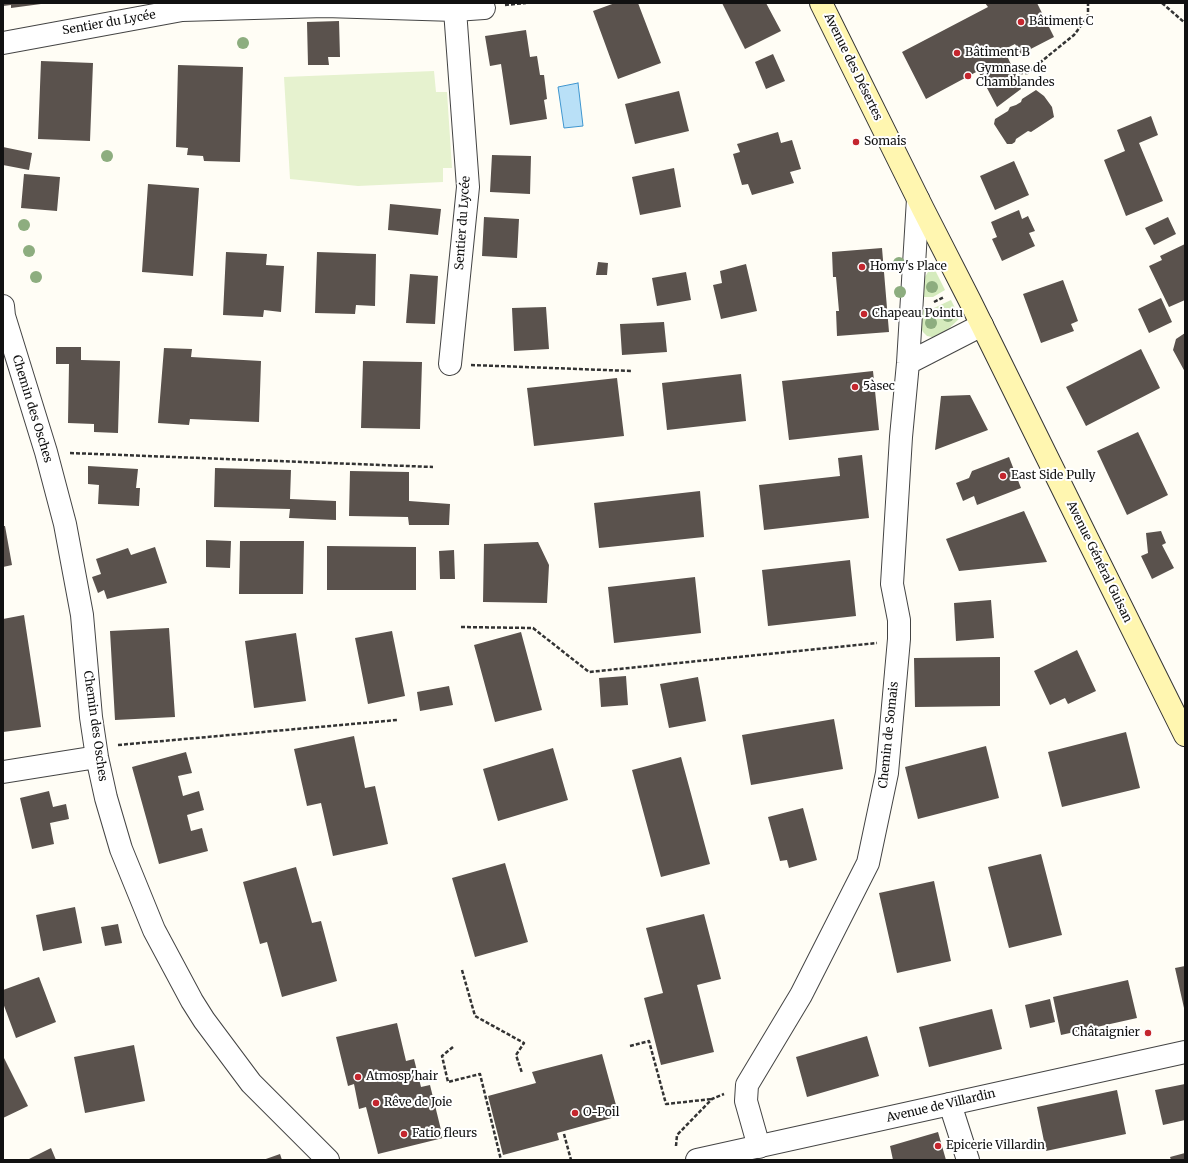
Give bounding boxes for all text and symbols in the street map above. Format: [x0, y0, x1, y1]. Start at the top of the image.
street label: Sentier du Lycée [61, 8, 157, 38]
street label: Avenue des Désertes [821, 11, 885, 123]
place label: Bâtiment C [1029, 15, 1094, 29]
marker: Bâtiment C [1016, 17, 1026, 27]
place label: Bâtiment B [965, 46, 1030, 60]
marker: Bâtiment B [952, 48, 962, 58]
place label: Gymnase de Chamblandes [976, 62, 1055, 90]
marker: Gymnase de Chamblandes [963, 71, 973, 81]
place label: Somais [864, 135, 906, 149]
marker: Somais [851, 137, 861, 147]
street label: Sentier du Lycée [453, 175, 473, 271]
place label: Homy's Place [870, 260, 947, 274]
marker: Homy's Place [857, 262, 867, 272]
place label: Chapeau Pointu [872, 307, 963, 321]
marker: Chapeau Pointu [859, 309, 869, 319]
street label: Chemin des Osches [9, 353, 55, 465]
place label: 5àsec [863, 380, 895, 394]
marker: 5àsec [850, 382, 860, 392]
place label: East Side Pully [1011, 469, 1096, 483]
marker: East Side Pully [998, 471, 1008, 481]
street label: Avenue Général Guisan [1063, 499, 1135, 625]
street label: Chemin des Osches [80, 670, 110, 782]
street label: Chemin de Somais [876, 681, 902, 789]
place label: Châtaignier [1072, 1026, 1140, 1040]
marker: Châtaignier [1143, 1028, 1153, 1038]
place label: Atmosp'hair [366, 1070, 438, 1084]
marker: Atmosp'hair [353, 1072, 363, 1082]
street label: Avenue de Villardin [885, 1086, 997, 1126]
place label: Rêve de Joie [384, 1096, 452, 1110]
marker: Rêve de Joie [371, 1098, 381, 1108]
place label: O-Poil [583, 1106, 619, 1120]
marker: O-Poil [570, 1108, 580, 1118]
place label: Fatio fleurs [412, 1127, 477, 1141]
marker: Fatio fleurs [399, 1129, 409, 1139]
place label: Epicerie Villardin [946, 1139, 1045, 1153]
marker: Epicerie Villardin [933, 1141, 943, 1151]

